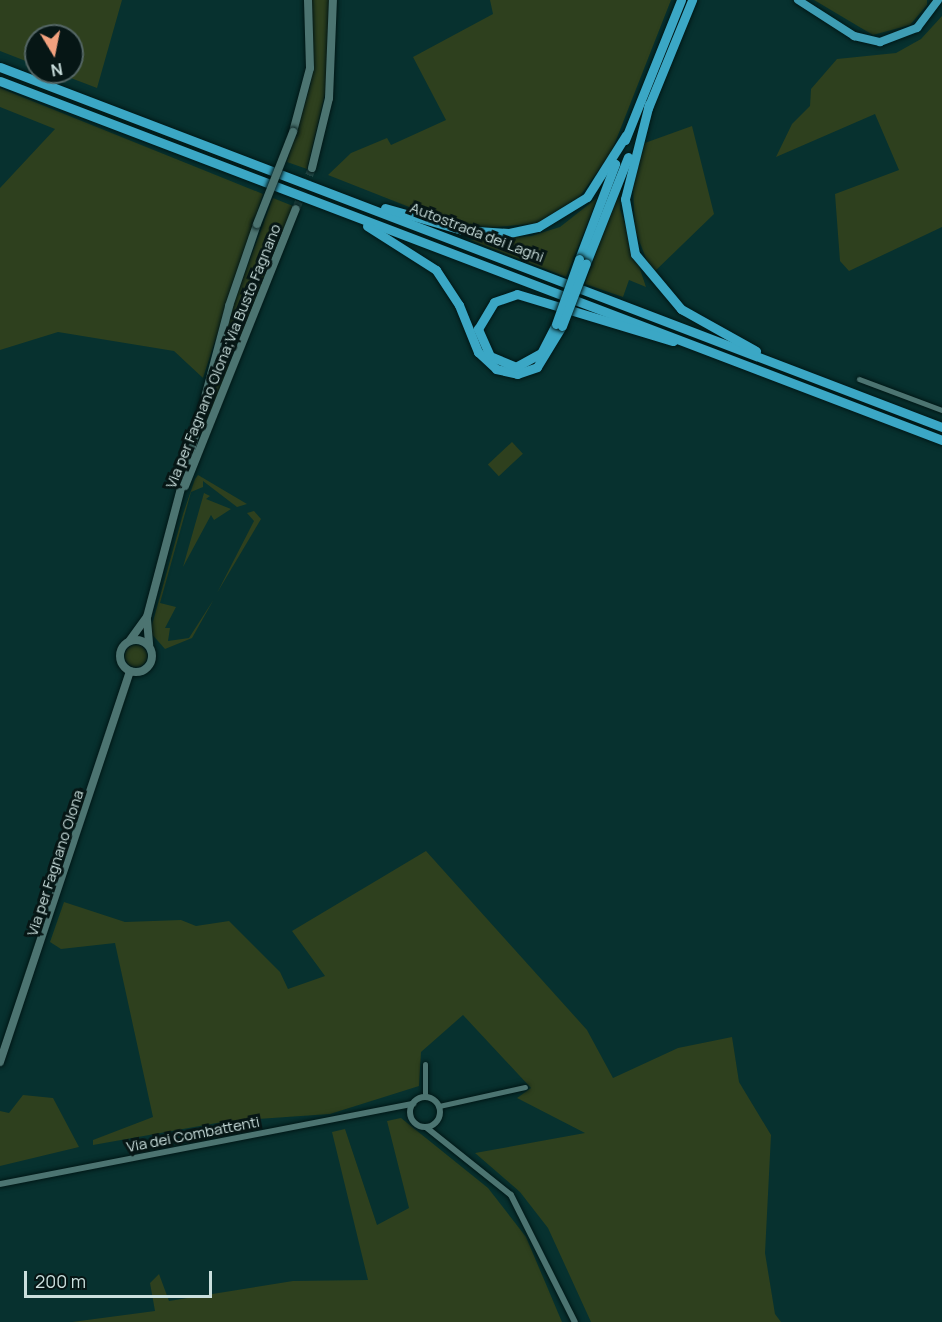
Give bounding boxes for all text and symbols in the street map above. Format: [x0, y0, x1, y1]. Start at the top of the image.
north arrow [24, 24, 84, 84]
text: N [49, 58, 64, 82]
street label: Autostrada dei Laghi [408, 198, 546, 266]
street label: Via per Fagnano Olona;Via Busto Fagnano [162, 221, 284, 491]
street label: Via per Fagnano Olona [23, 788, 87, 938]
street label: Via dei Combattenti [125, 1112, 261, 1156]
scale bar [27, 1259, 214, 1297]
text: 200 m [35, 1269, 86, 1293]

